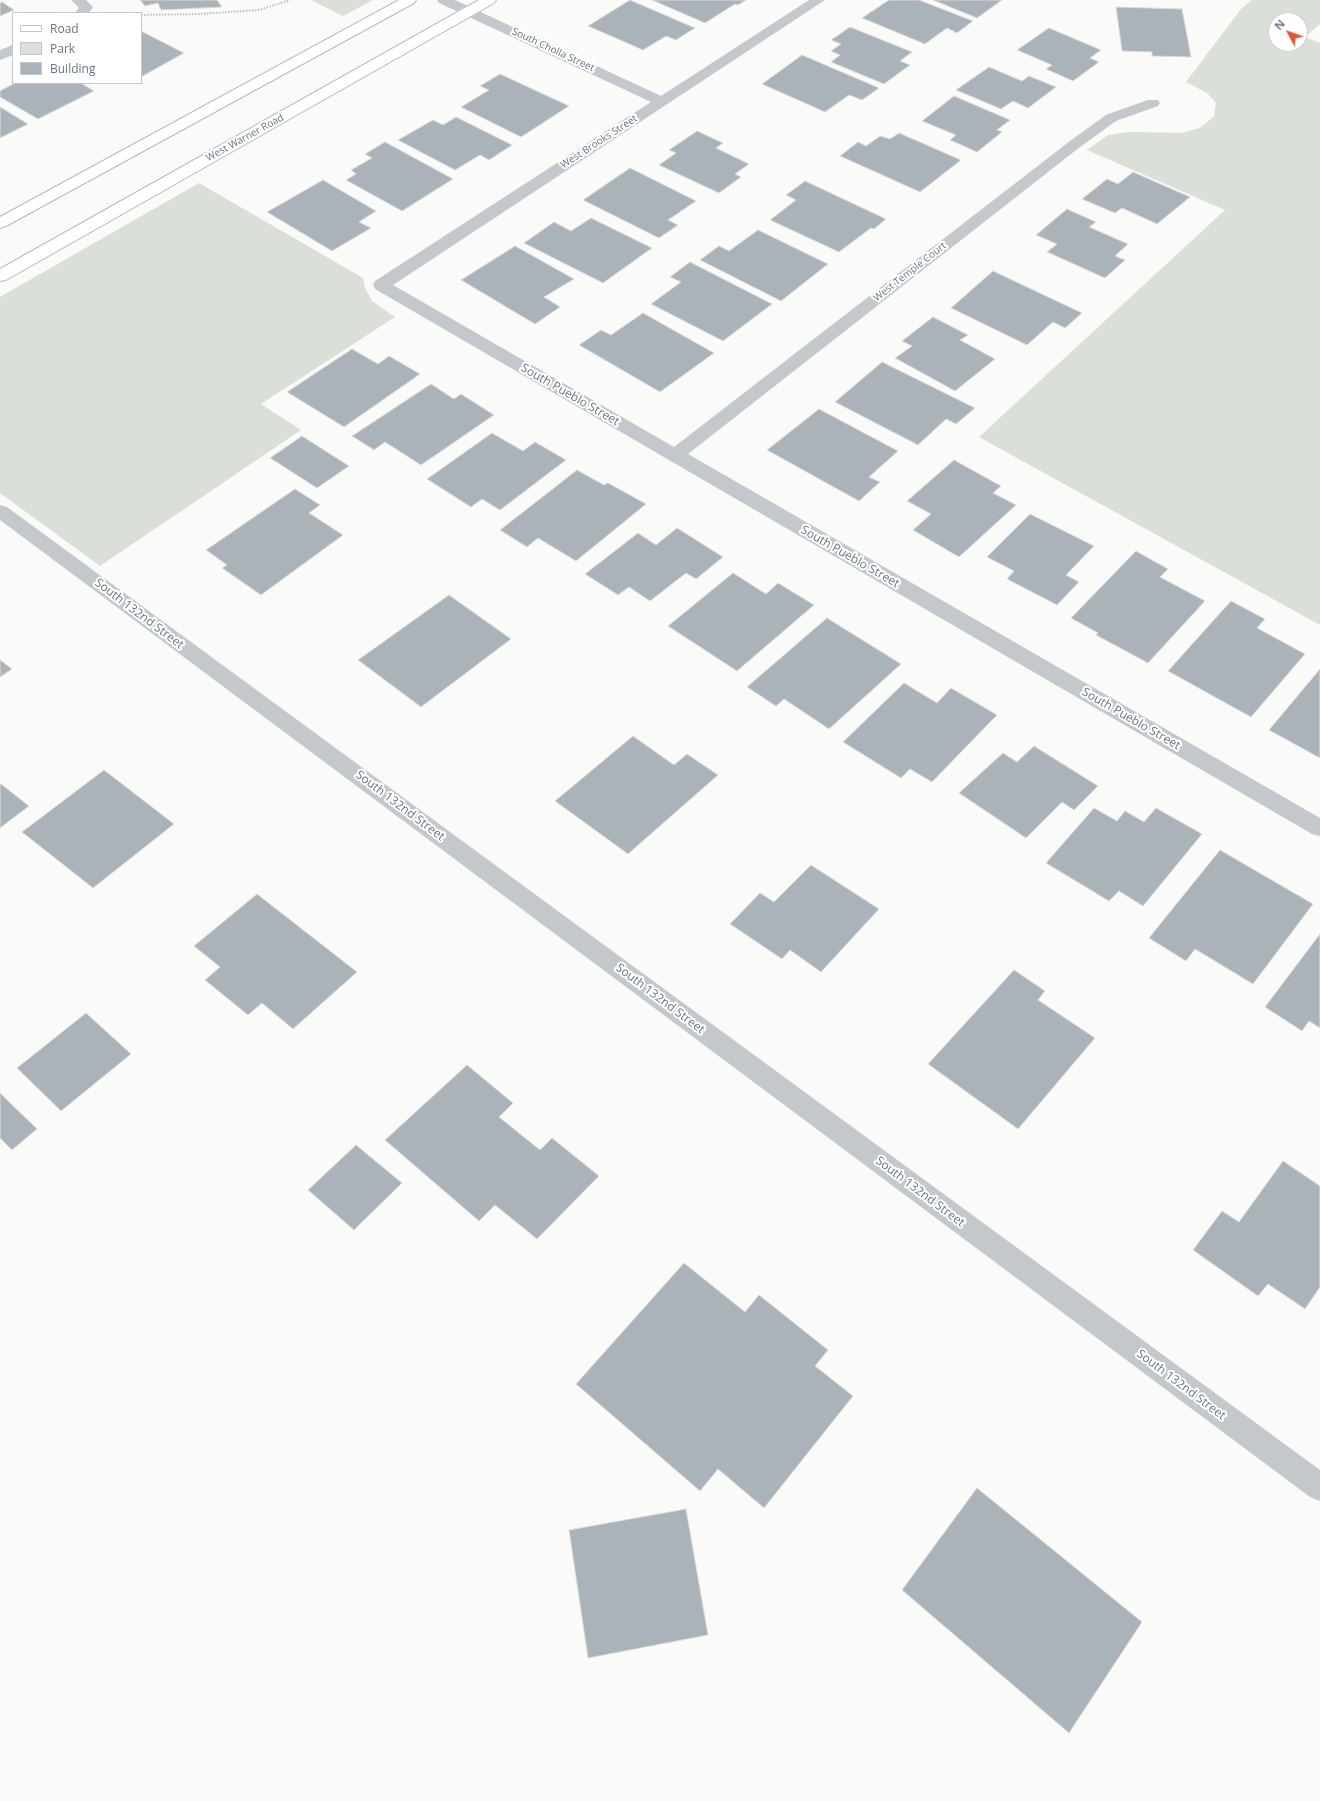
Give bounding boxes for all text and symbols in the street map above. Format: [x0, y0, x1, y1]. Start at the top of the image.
legend [12, 12, 142, 84]
north arrow [1268, 12, 1308, 52]
text: N [1271, 16, 1288, 33]
text: Road [50, 20, 79, 37]
street label: South Cholla Street [510, 26, 596, 74]
text: Park [50, 40, 75, 57]
text: Building [50, 60, 95, 77]
street label: West Warner Road [204, 112, 286, 164]
street label: West Brooks Street [558, 113, 640, 171]
street label: West Temple Court [871, 240, 949, 304]
street label: South Pueblo Street [518, 361, 622, 429]
street label: South Pueblo Street [798, 523, 902, 591]
street label: South 132nd Street [92, 576, 186, 652]
street label: South Pueblo Street [1079, 685, 1183, 753]
street label: South 132nd Street [353, 768, 447, 844]
street label: South 132nd Street [613, 961, 707, 1037]
street label: South 132nd Street [873, 1154, 967, 1230]
street label: South 132nd Street [1134, 1347, 1228, 1423]

